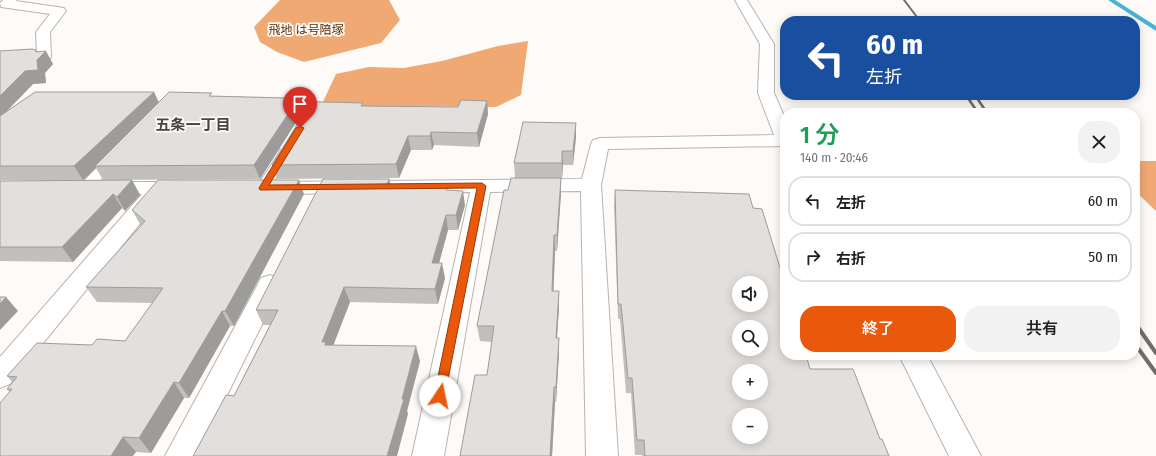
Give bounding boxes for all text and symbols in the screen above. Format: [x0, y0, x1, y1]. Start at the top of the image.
park label: 飛地 は号陪塚 [269, 23, 343, 37]
text: 60 m [866, 28, 923, 61]
icon: left [800, 32, 852, 84]
text: 左折 [866, 66, 902, 88]
pin [283, 87, 317, 128]
icon: arrive [289, 93, 311, 115]
district label: 五条一丁目 [155, 116, 231, 134]
text: 1 分 [800, 121, 839, 149]
button: close [1078, 121, 1120, 163]
text: 140 m · 20:46 [800, 150, 868, 165]
icon: left [802, 190, 824, 212]
text: 60 m [1088, 192, 1118, 210]
text: 左折 [836, 194, 866, 212]
icon: right [802, 246, 824, 268]
text: 50 m [1088, 248, 1118, 266]
text: 右折 [836, 250, 866, 268]
map controls [732, 276, 768, 444]
button: sound [732, 276, 768, 312]
button: 終了 [800, 306, 956, 352]
button: 共有 [964, 306, 1120, 352]
button: search [732, 320, 768, 356]
button: + [732, 364, 768, 400]
position arrow [419, 375, 461, 417]
button: − [732, 408, 768, 444]

